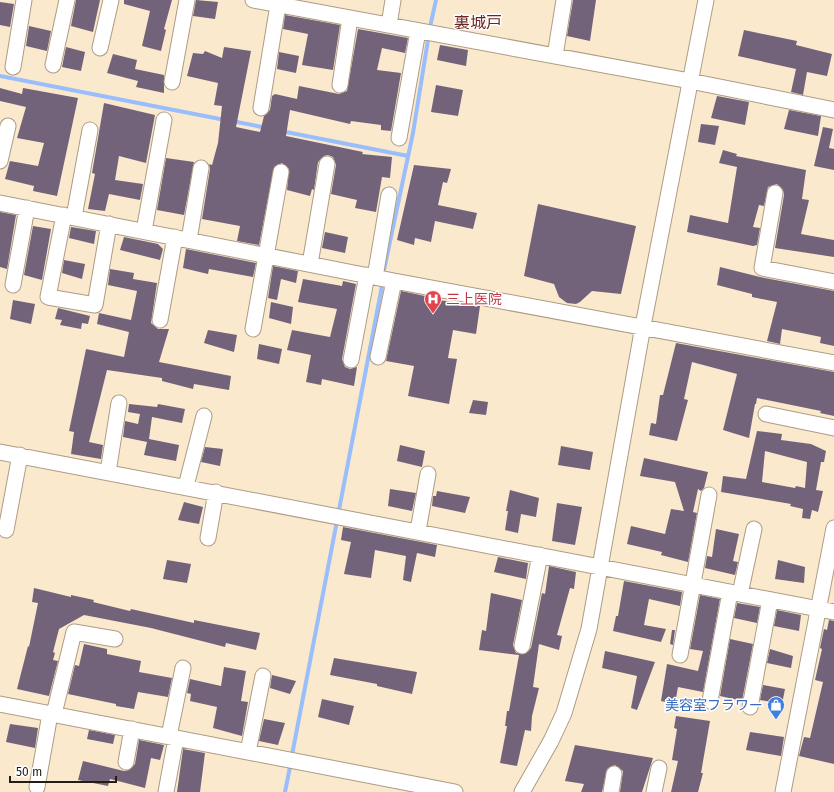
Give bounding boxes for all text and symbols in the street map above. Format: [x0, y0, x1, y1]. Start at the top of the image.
district label: 裏城戸 [454, 13, 502, 32]
hospital icon: 三上医院 [423, 289, 443, 314]
place label: 三上医院 [446, 291, 502, 308]
shop icon: 美容室フラワー [766, 695, 786, 720]
place label: 美容室フラワー [665, 697, 763, 714]
scale bar [10, 758, 116, 784]
text: 50 m [16, 765, 42, 779]

